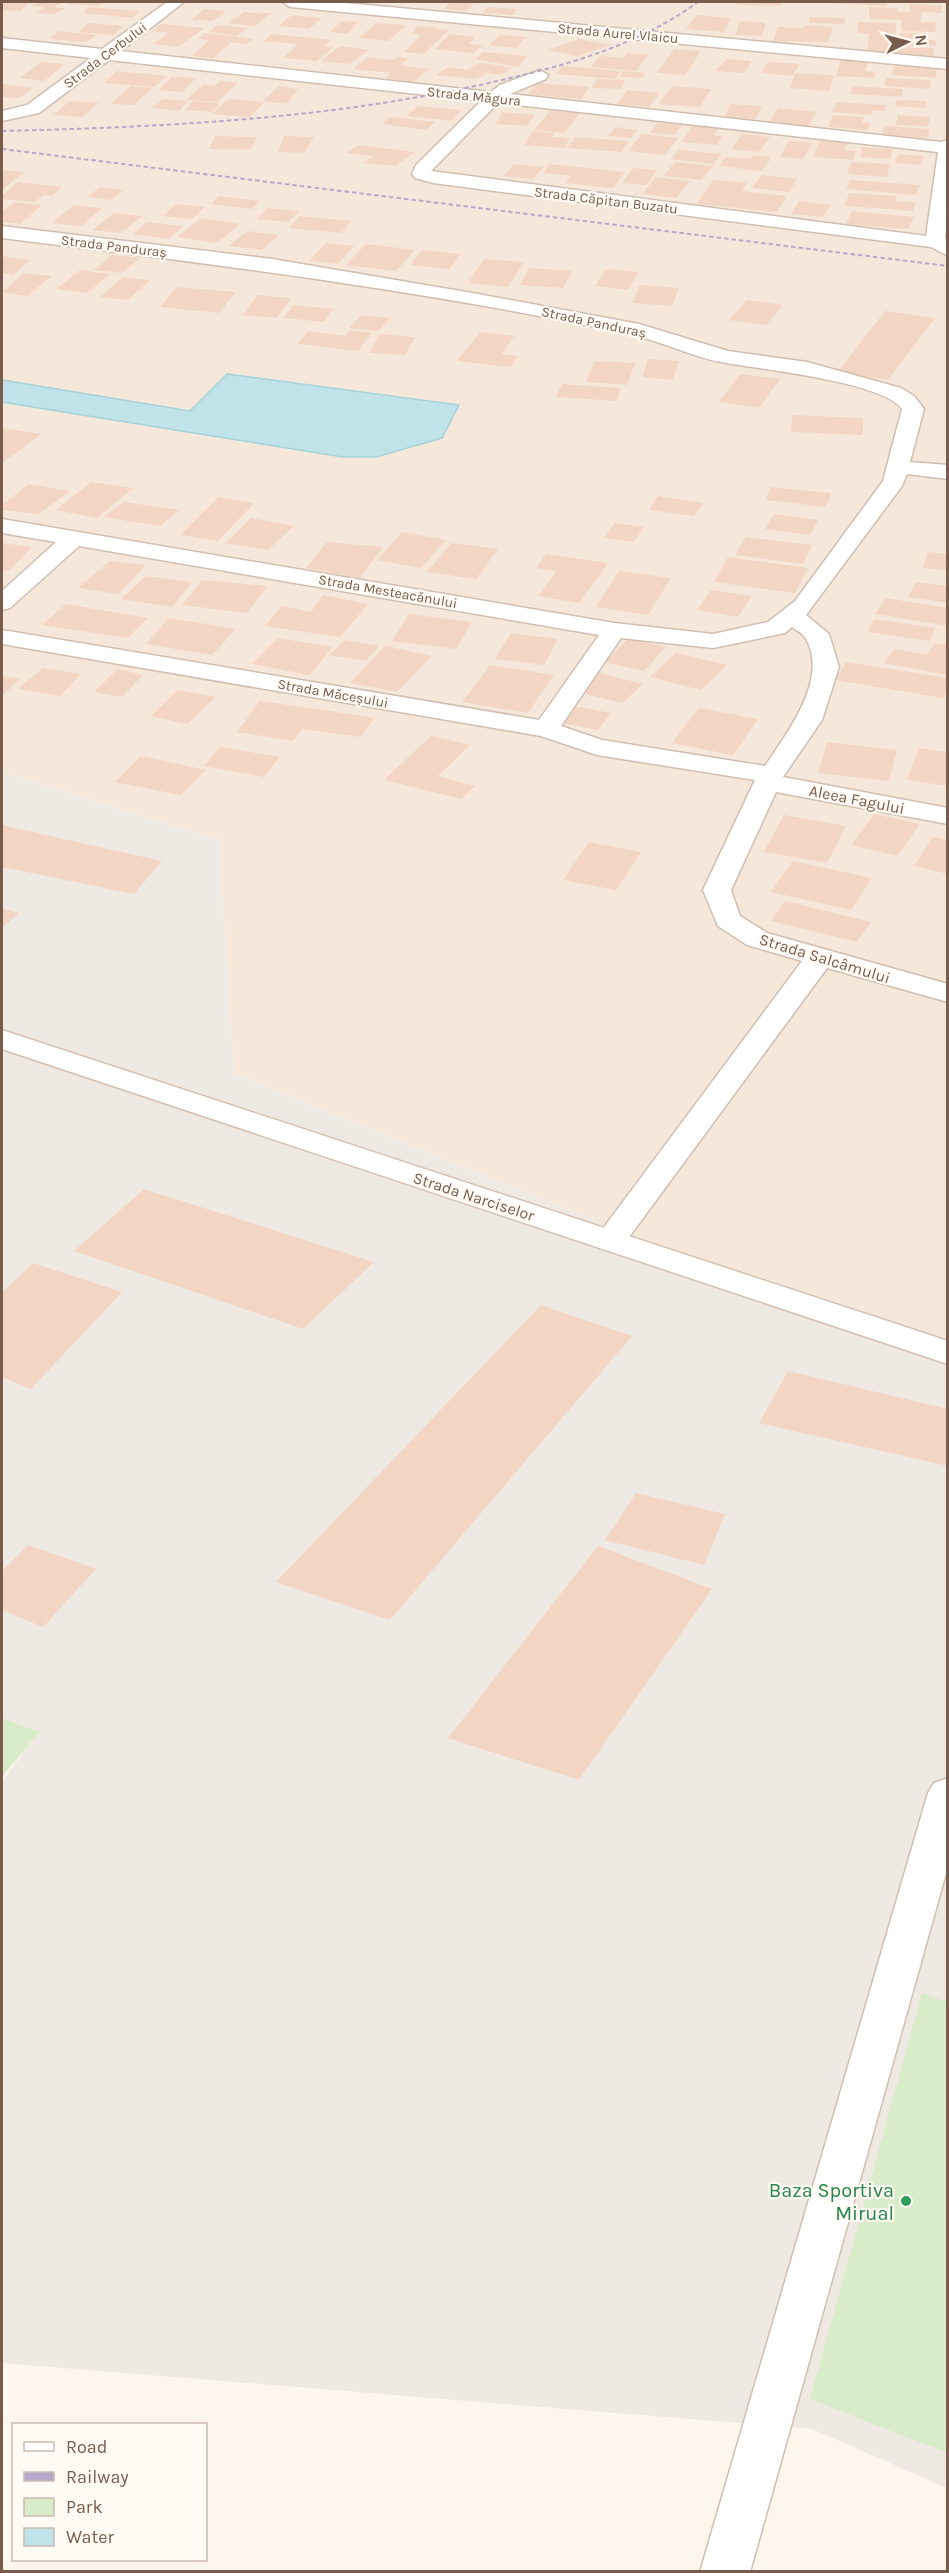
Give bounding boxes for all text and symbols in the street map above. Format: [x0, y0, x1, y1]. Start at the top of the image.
north arrow [877, 12, 937, 72]
street label: Strada Cerbului [60, 19, 150, 92]
street label: Strada Aurel Vlaicu [557, 20, 679, 47]
text: N [911, 34, 931, 47]
street label: Strada Măgura [426, 83, 522, 110]
street label: Strada Căpitan Buzatu [533, 183, 679, 218]
street label: Strada Panduraș [60, 232, 168, 261]
street label: Strada Panduraș [540, 303, 648, 342]
street label: Strada Mesteacănului [317, 571, 459, 612]
street label: Strada Măceșului [276, 675, 390, 712]
street label: Aleea Fagului [807, 781, 906, 818]
street label: Strada Salcâmului [757, 930, 893, 987]
street label: Strada Narciselor [411, 1168, 537, 1225]
place label: Baza Sportiva Mirual [769, 2179, 894, 2225]
marker: Baza Sportiva Mirual [899, 2194, 913, 2208]
legend [12, 2423, 207, 2561]
text: Road [66, 2436, 107, 2458]
text: Railway [66, 2466, 129, 2488]
text: Park [66, 2496, 103, 2518]
text: Water [66, 2526, 114, 2548]

